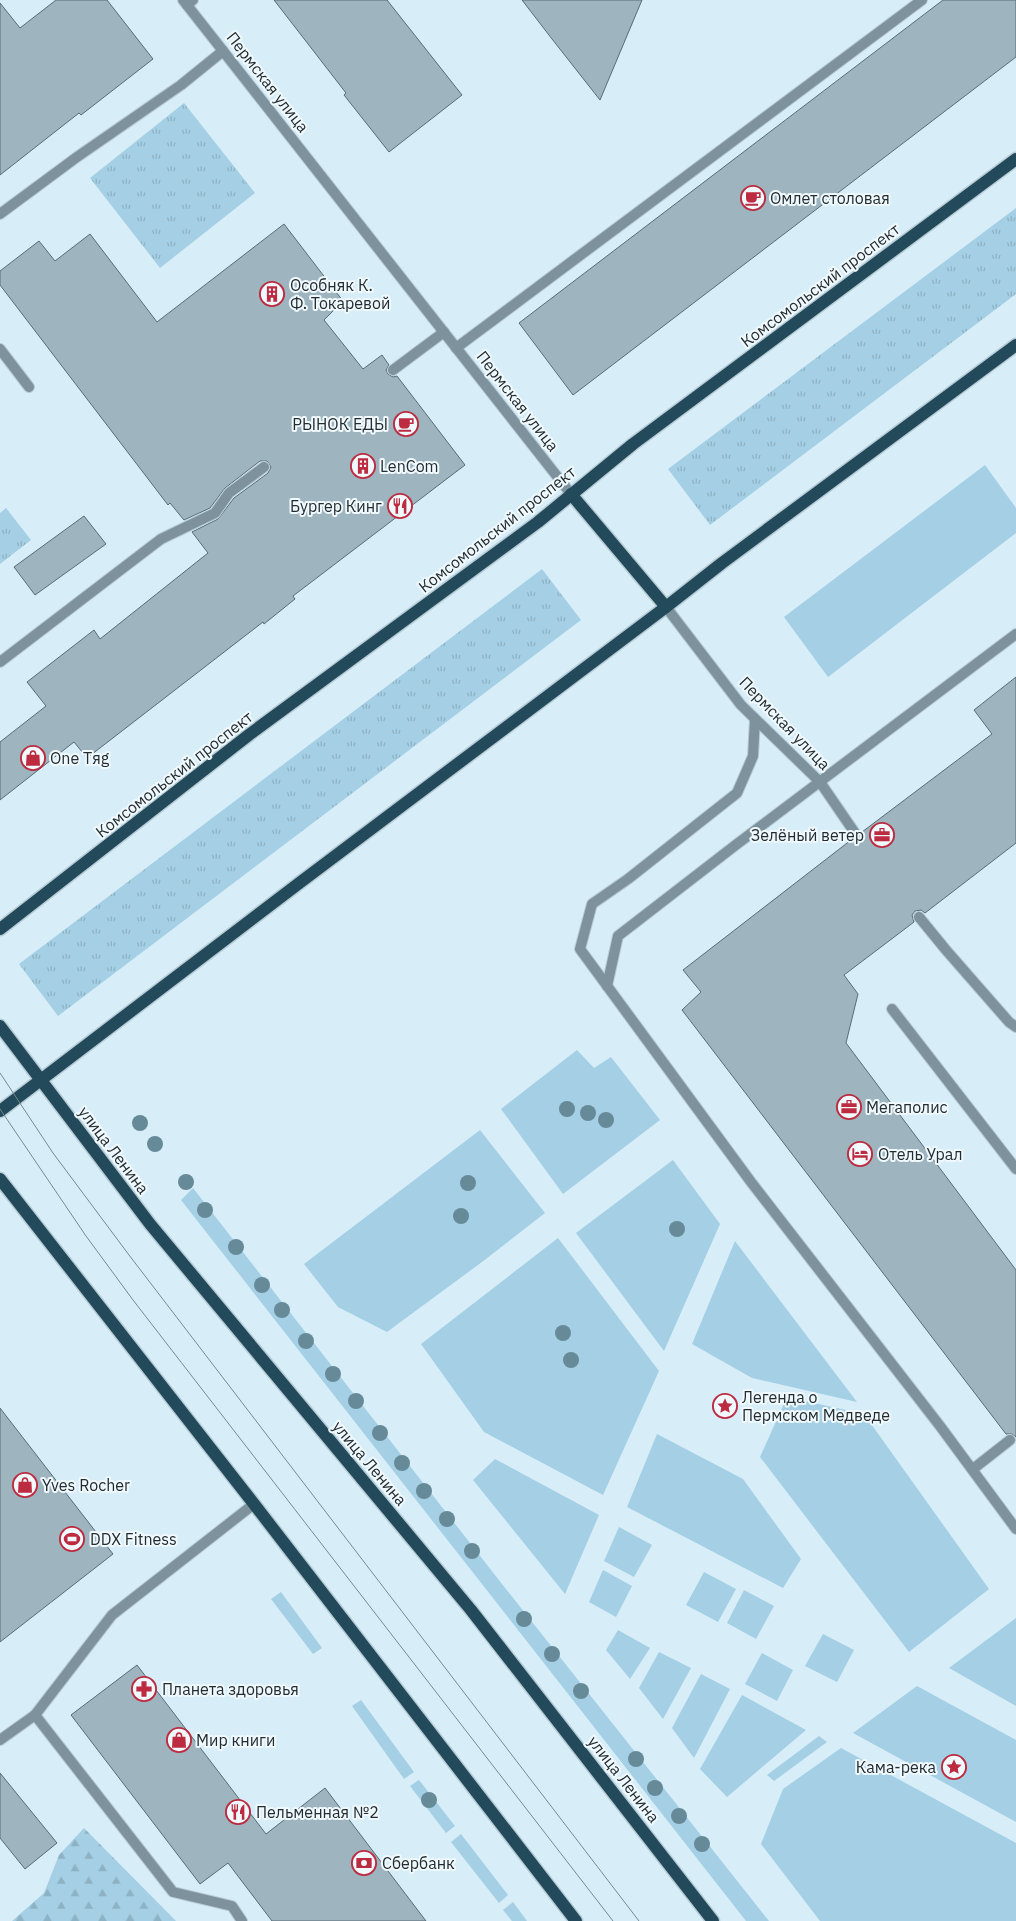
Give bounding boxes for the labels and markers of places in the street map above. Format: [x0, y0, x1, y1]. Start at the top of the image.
cafe icon: Омлет столовая [740, 185, 766, 211]
place label: Омлет столовая [770, 188, 890, 208]
place label: Особняк К. Ф. Токаревой [290, 275, 390, 313]
building icon: Особняк К. Ф. Токаревой [259, 281, 285, 307]
cafe icon: РЫНОК ЕДЫ [393, 411, 419, 437]
place label: РЫНОК ЕДЫ [292, 414, 388, 434]
building icon: LenCom [350, 453, 376, 479]
place label: LenCom [380, 456, 439, 476]
restaurant icon: Бургер Кинг [387, 493, 413, 519]
place label: Бургер Кинг [290, 496, 382, 516]
shop icon: One Tяg [20, 745, 46, 771]
place label: One Tяg [50, 748, 110, 768]
office icon: Зелёный ветер [869, 822, 895, 848]
place label: Зелёный ветер [751, 825, 864, 845]
office icon: Мегаполис [836, 1094, 862, 1120]
place label: Мегаполис [866, 1097, 948, 1117]
hotel icon: Отель Урал [847, 1141, 873, 1167]
place label: Отель Урал [878, 1144, 963, 1164]
place label: Легенда о Пермском Медведе [742, 1387, 890, 1425]
place icon: Легенда о Пермском Медведе [712, 1393, 738, 1419]
shop icon: Yves Rocher [12, 1472, 38, 1498]
place label: Yves Rocher [42, 1475, 130, 1495]
sports icon: DDX Fitness [59, 1526, 85, 1552]
place label: DDX Fitness [90, 1529, 177, 1549]
pharmacy icon: Планета здоровья [131, 1676, 157, 1702]
place label: Планета здоровья [162, 1679, 299, 1699]
shop icon: Мир книги [166, 1727, 192, 1753]
place label: Мир книги [196, 1730, 275, 1750]
place icon: Кама-река [941, 1754, 967, 1780]
place label: Кама-река [856, 1757, 936, 1777]
restaurant icon: Пельменная №2 [225, 1799, 251, 1825]
place label: Пельменная №2 [256, 1802, 379, 1822]
bank icon: Сбербанк [351, 1850, 377, 1876]
place label: Сбербанк [382, 1853, 455, 1873]

